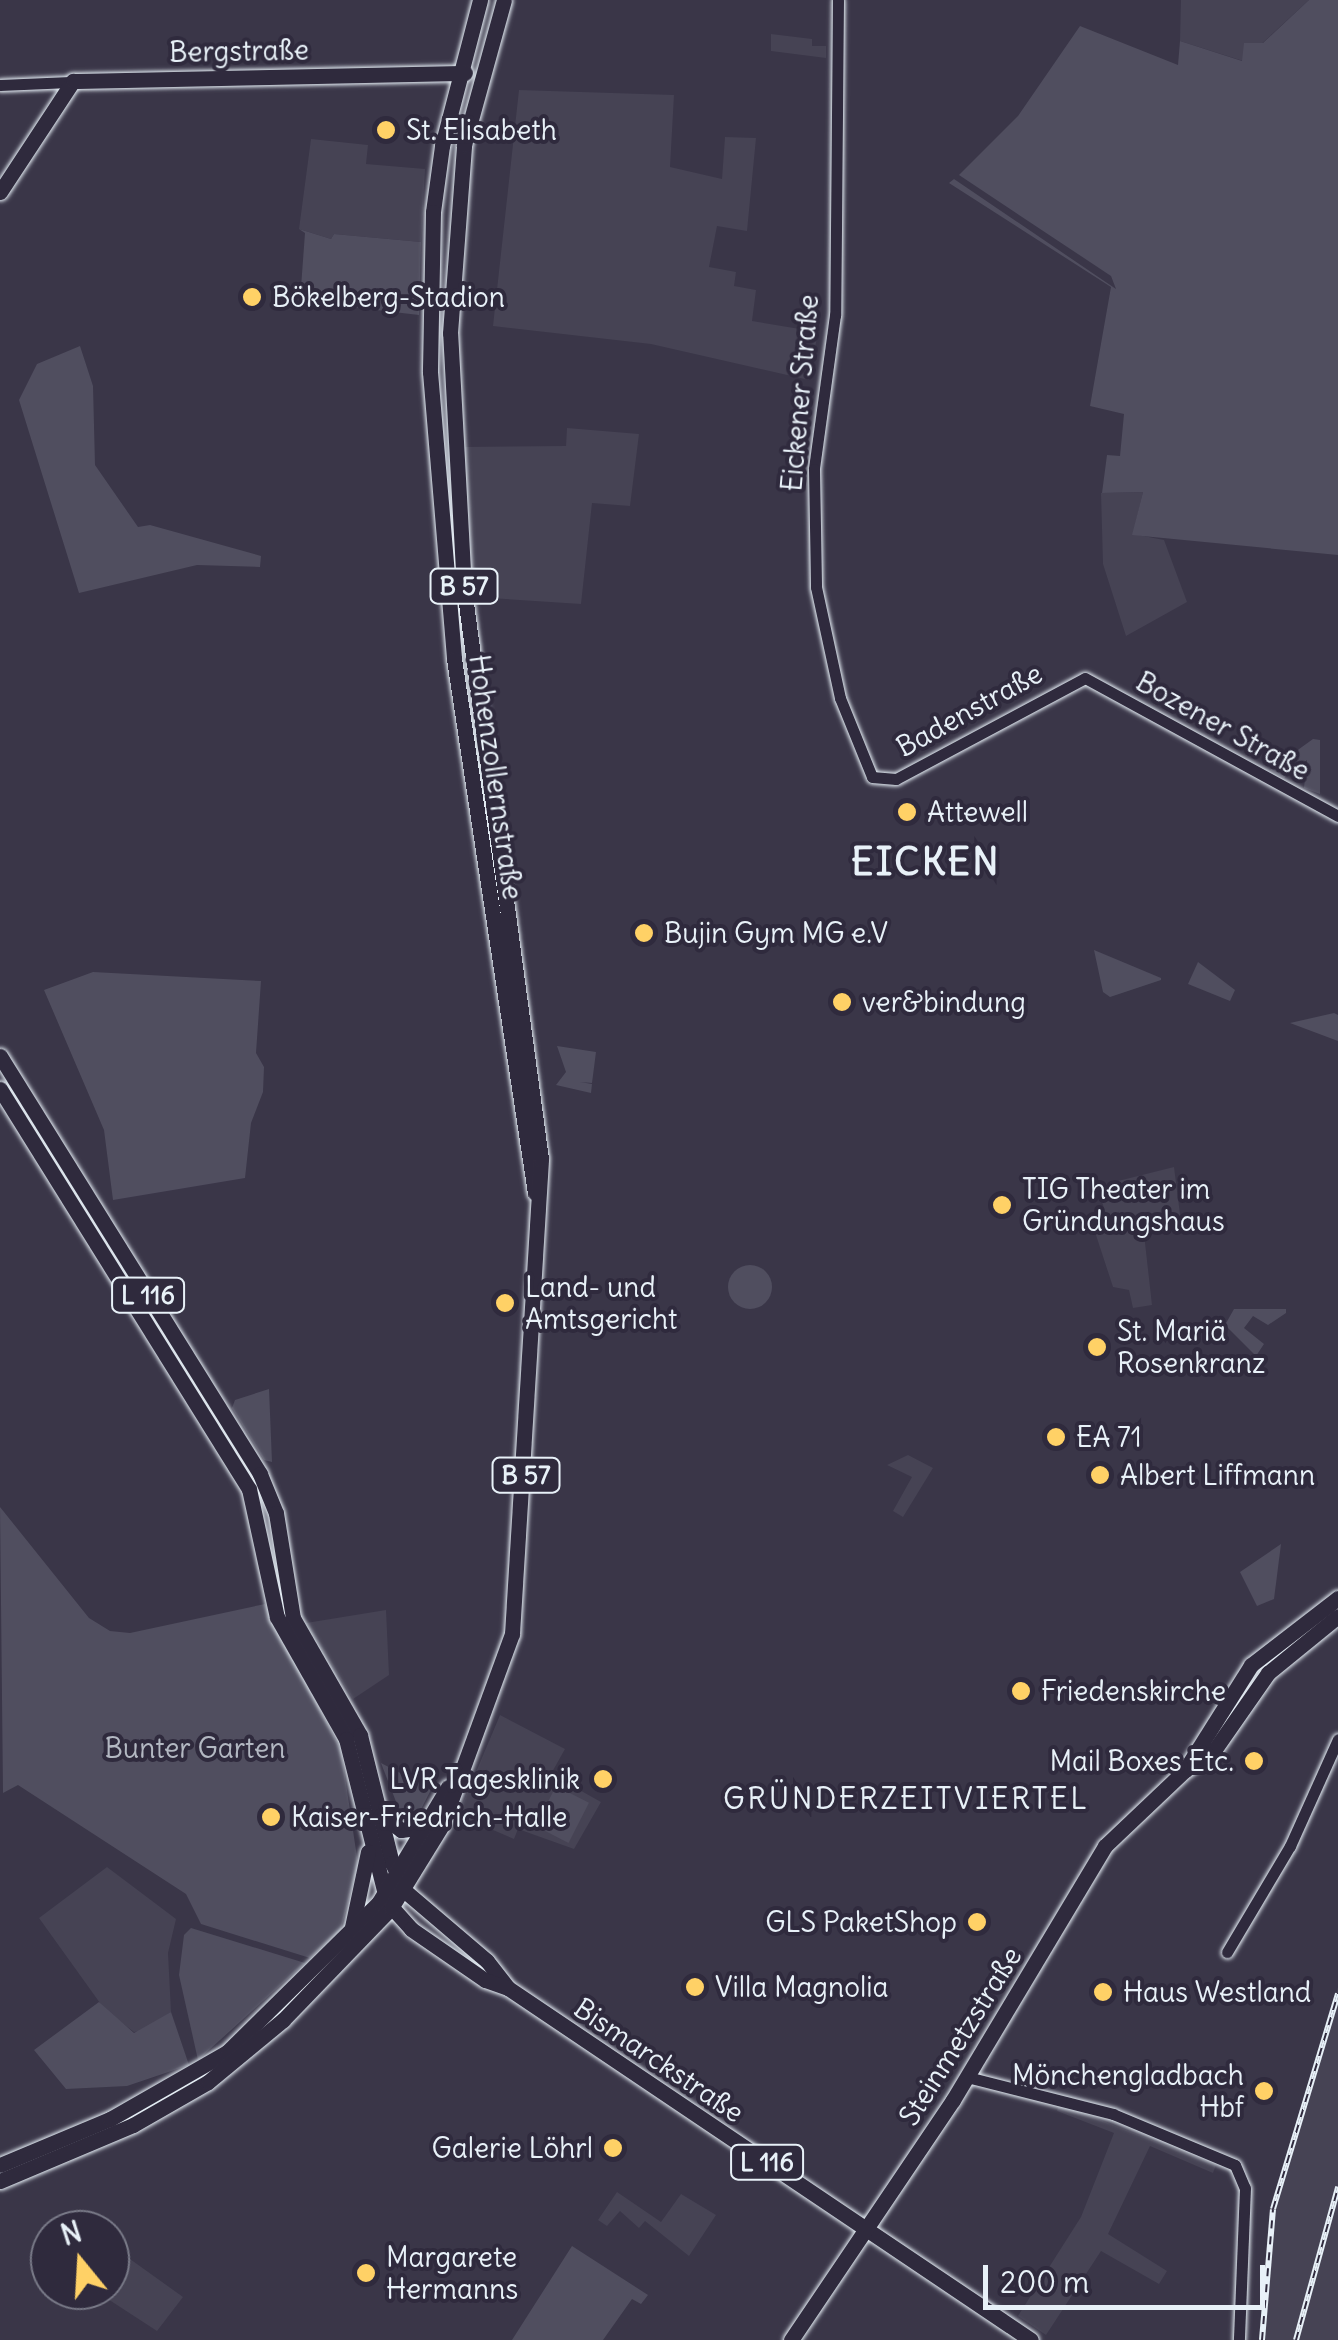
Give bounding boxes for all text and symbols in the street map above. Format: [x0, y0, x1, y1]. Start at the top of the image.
street label: Bergstraße [169, 33, 309, 69]
place label: St. Elisabeth [406, 113, 557, 147]
marker: St. Elisabeth [375, 119, 397, 141]
place label: Bökelberg-Stadion [272, 280, 505, 314]
marker: Bökelberg-Stadion [241, 286, 263, 308]
street label: Eickener Straße [775, 293, 825, 493]
road number: B 57 [429, 566, 499, 606]
street label: Hohenzollernstraße [462, 652, 530, 902]
street label: Badenstraße [890, 656, 1048, 764]
street label: Bozener Straße [1130, 664, 1316, 788]
place label: Attewell [927, 795, 1028, 829]
marker: Attewell [896, 801, 918, 823]
district label: EICKEN [851, 839, 1001, 885]
place label: Bujin Gym MG e.V [664, 916, 888, 950]
marker: Bujin Gym MG e.V [633, 922, 655, 944]
place label: ver&bindung [862, 985, 1026, 1019]
marker: ver&bindung [831, 991, 853, 1013]
place label: TIG Theater im Gründungshaus [1022, 1172, 1225, 1238]
marker: TIG Theater im Gründungshaus [991, 1194, 1013, 1216]
place label: Land- und Amtsgericht [525, 1270, 677, 1336]
road number: L 116 [110, 1275, 186, 1315]
marker: Land- und Amtsgericht [494, 1292, 516, 1314]
place label: St. Mariä Rosenkranz [1117, 1314, 1265, 1380]
marker: St. Mariä Rosenkranz [1086, 1336, 1108, 1358]
place label: EA 71 [1076, 1420, 1142, 1454]
marker: EA 71 [1045, 1426, 1067, 1448]
road number: B 57 [491, 1455, 561, 1495]
place label: Albert Liffmann [1120, 1458, 1315, 1492]
marker: Albert Liffmann [1089, 1464, 1111, 1486]
place label: Friedenskirche [1041, 1674, 1226, 1708]
marker: Friedenskirche [1010, 1680, 1032, 1702]
park label: Bunter Garten [104, 1731, 286, 1765]
place label: Mail Boxes Etc. [1050, 1744, 1234, 1778]
marker: Mail Boxes Etc. [1243, 1750, 1265, 1772]
place label: LVR Tagesklinik [389, 1762, 580, 1796]
marker: LVR Tagesklinik [590, 1766, 616, 1792]
district label: GRÜNDERZEITVIERTEL [723, 1780, 1089, 1816]
place label: Kaiser-Friedrich-Halle [291, 1800, 567, 1834]
marker: Kaiser-Friedrich-Halle [260, 1806, 282, 1828]
place label: GLS PaketShop [765, 1905, 957, 1939]
marker: GLS PaketShop [966, 1911, 988, 1933]
street label: Steinmetzstraße [892, 1941, 1028, 2131]
place label: Villa Magnolia [715, 1970, 888, 2004]
place label: Haus Westland [1123, 1975, 1311, 2009]
marker: Villa Magnolia [684, 1976, 706, 1998]
marker: Haus Westland [1092, 1981, 1114, 2003]
street label: Bismarckstraße [568, 1991, 750, 2129]
place label: Mönchengladbach Hbf [1012, 2058, 1244, 2124]
marker: Mönchengladbach Hbf [1253, 2080, 1275, 2102]
place label: Galerie Löhrl [431, 2131, 593, 2165]
marker: Galerie Löhrl [602, 2137, 624, 2159]
road number: L 116 [730, 2142, 804, 2182]
north arrow [30, 2210, 130, 2310]
text: N [57, 2213, 86, 2253]
place label: Margarete Hermanns [386, 2240, 518, 2306]
scale bar [988, 2245, 1270, 2307]
marker: Margarete Hermanns [355, 2262, 377, 2284]
text: 200 m [1000, 2263, 1089, 2301]

